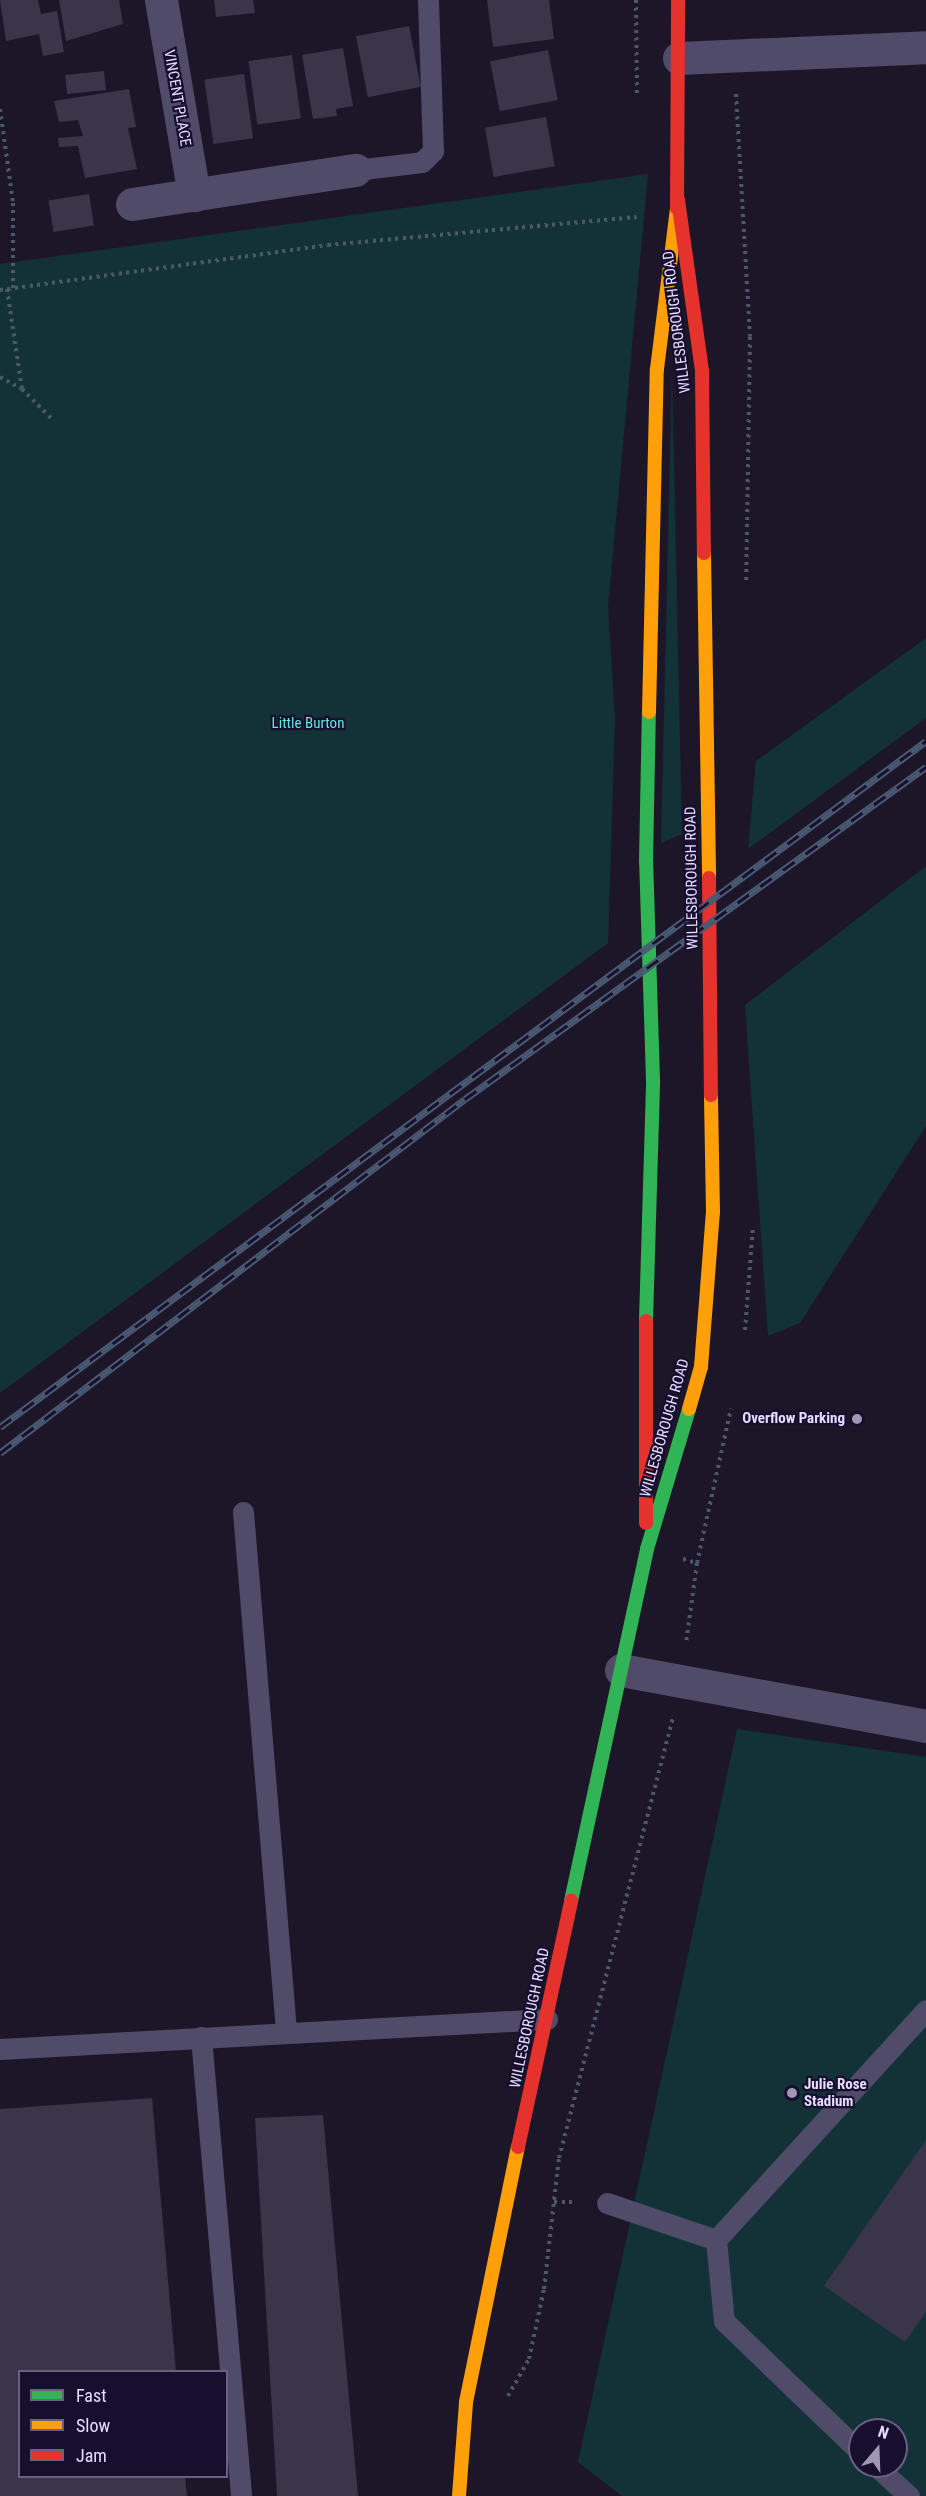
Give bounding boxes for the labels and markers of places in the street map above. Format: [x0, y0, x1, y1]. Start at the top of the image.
place label: Overflow Parking [742, 1410, 845, 1428]
marker: Overflow Parking [850, 1412, 864, 1426]
place label: Julie Rose Stadium [804, 2075, 867, 2110]
marker: Julie Rose Stadium [785, 2086, 799, 2100]

